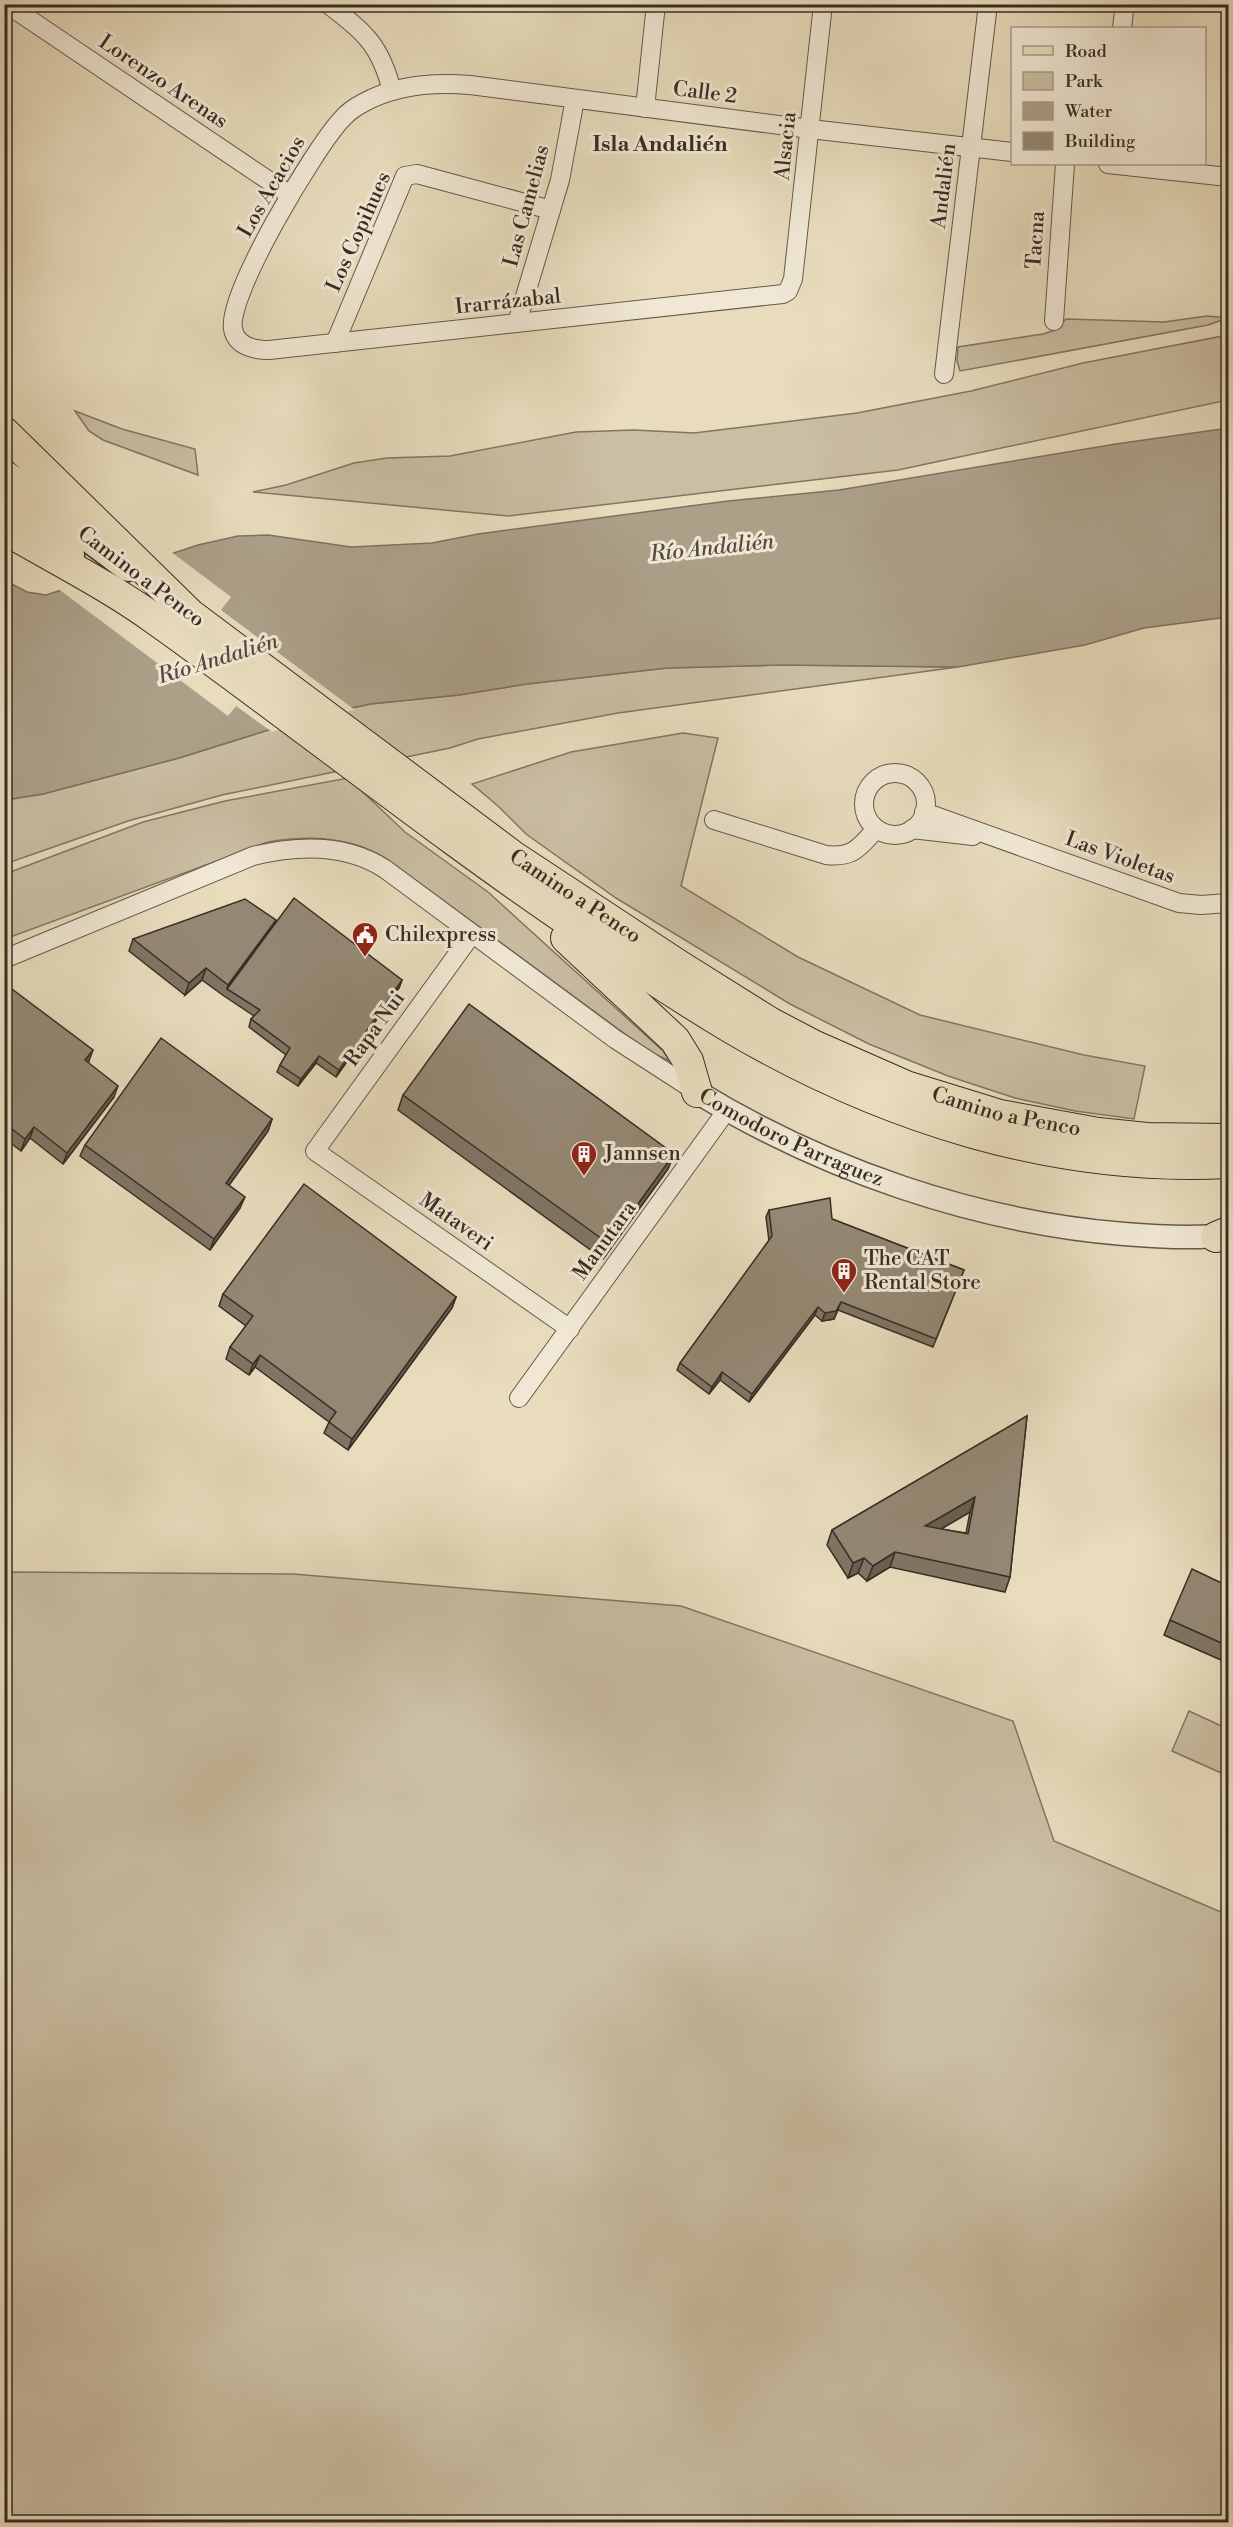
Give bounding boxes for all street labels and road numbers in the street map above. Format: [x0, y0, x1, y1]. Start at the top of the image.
street label: Lorenzo Arenas [93, 29, 233, 135]
street label: Calle 2 [671, 76, 739, 110]
street label: Alsacia [769, 110, 803, 182]
street label: Los Acacios [233, 132, 311, 242]
street label: Andalién [926, 141, 962, 231]
street label: Las Camelias [498, 142, 556, 270]
street label: Los Copihues [321, 168, 397, 296]
street label: Tacna [1021, 210, 1051, 270]
street label: Irarrázabal [454, 284, 562, 320]
street label: Camino a Penco [72, 521, 210, 633]
street label: Las Violetas [1062, 826, 1178, 890]
street label: Camino a Penco [504, 844, 646, 950]
street label: Rapa Nui [339, 986, 411, 1072]
street label: Camino a Penco [928, 1082, 1083, 1143]
street label: Comodoro Parraguez [694, 1083, 887, 1193]
street label: Mataveri [414, 1187, 498, 1257]
street label: Manutara [568, 1196, 643, 1286]

